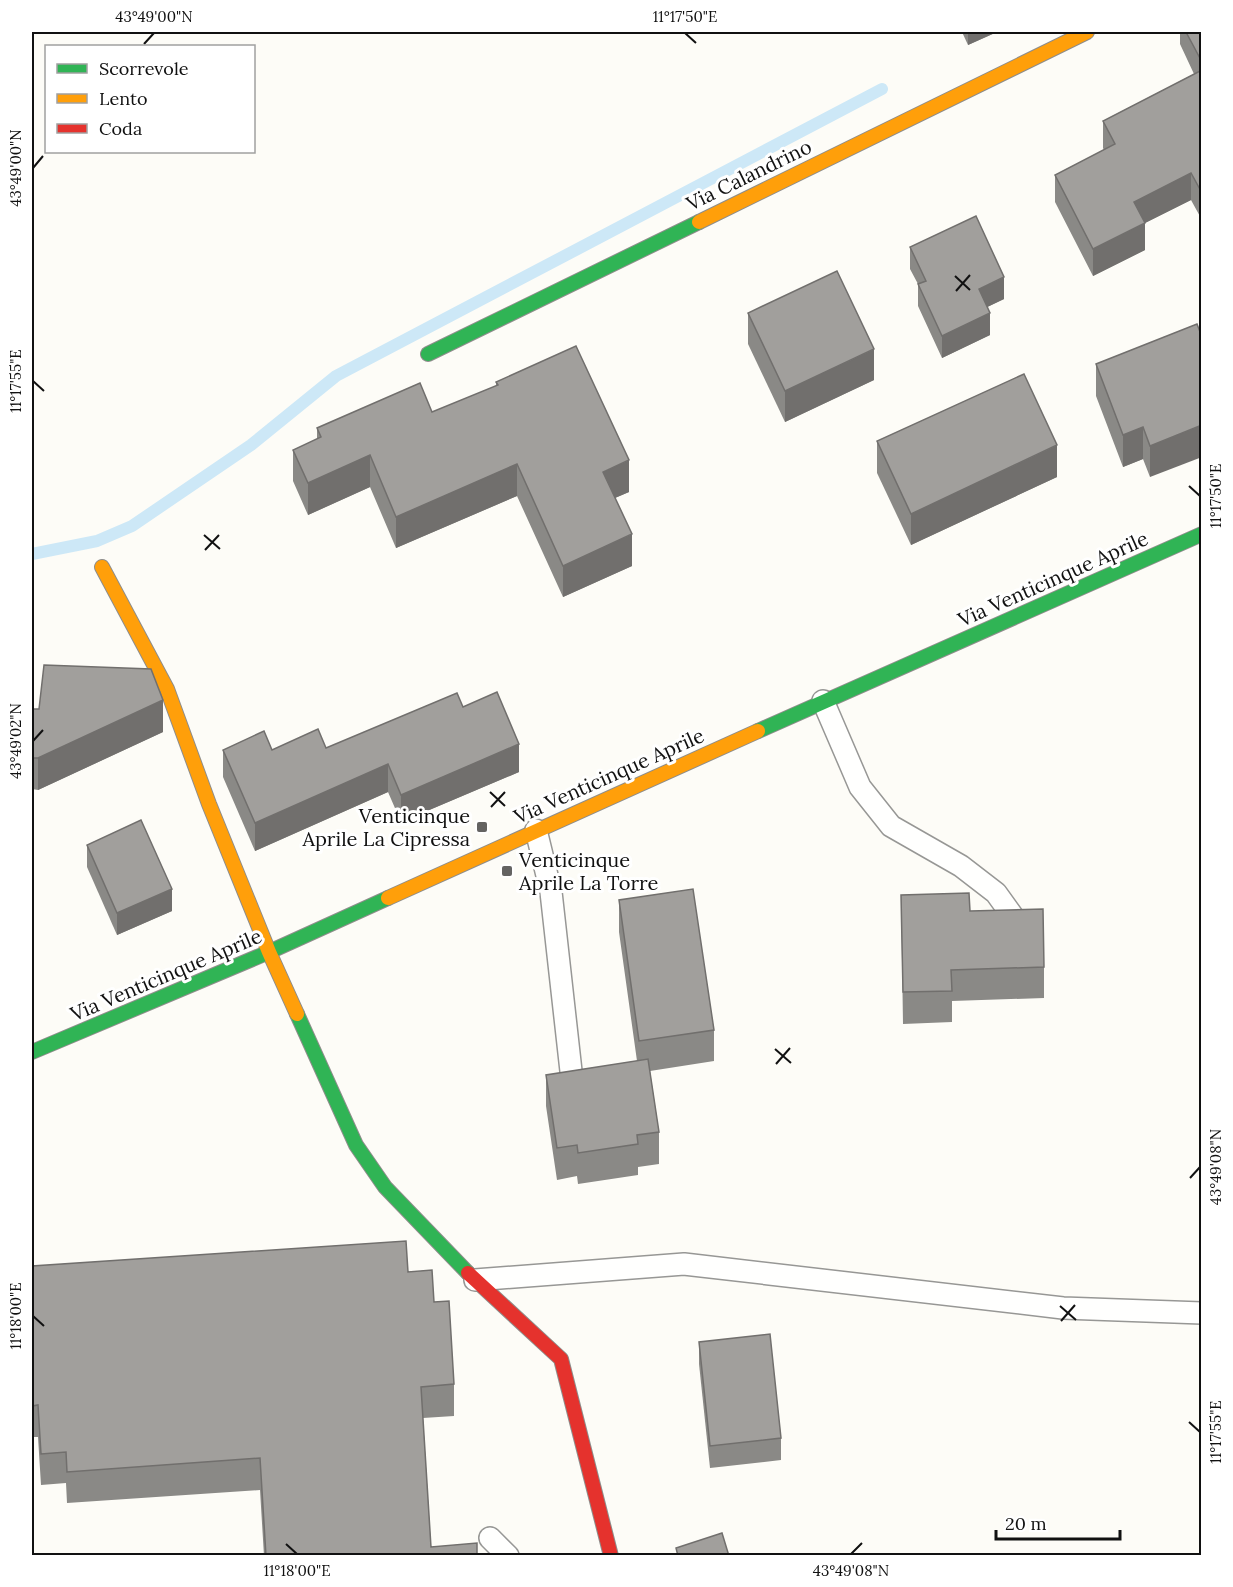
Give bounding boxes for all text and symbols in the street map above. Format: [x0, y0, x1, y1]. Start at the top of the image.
text: 43°49'00"N [115, 7, 193, 26]
text: 11°17'50"E [653, 7, 717, 26]
legend [45, 45, 255, 153]
text: Scorrevole [99, 57, 189, 80]
text: Lento [99, 87, 147, 110]
text: Coda [99, 117, 142, 140]
text: 43°49'00"N [6, 129, 25, 207]
street label: Via Calandrino [681, 133, 815, 216]
text: 11°17'55"E [6, 349, 25, 413]
text: 11°17'50"E [1206, 464, 1225, 528]
street label: Via Venticinque Aprile [953, 525, 1152, 632]
text: 43°49'02"N [6, 703, 25, 779]
street label: Via Venticinque Aprile [509, 722, 708, 829]
place label: Venticinque Aprile La Cipressa [301, 803, 470, 851]
marker: Venticinque Aprile La Cipressa [475, 820, 489, 834]
place label: Venticinque Aprile La Torre [518, 847, 659, 895]
marker: Venticinque Aprile La Torre [500, 864, 514, 878]
street label: Via Venticinque Aprile [65, 923, 265, 1027]
text: 43°49'08"N [1206, 1129, 1225, 1205]
text: 11°18'00"E [6, 1282, 25, 1350]
text: 11°17'55"E [1206, 1400, 1225, 1464]
scale bar [996, 1503, 1120, 1541]
text: 20 m [1005, 1512, 1047, 1535]
text: 11°18'00"E [263, 1561, 331, 1580]
text: 43°49'08"N [813, 1561, 889, 1580]

